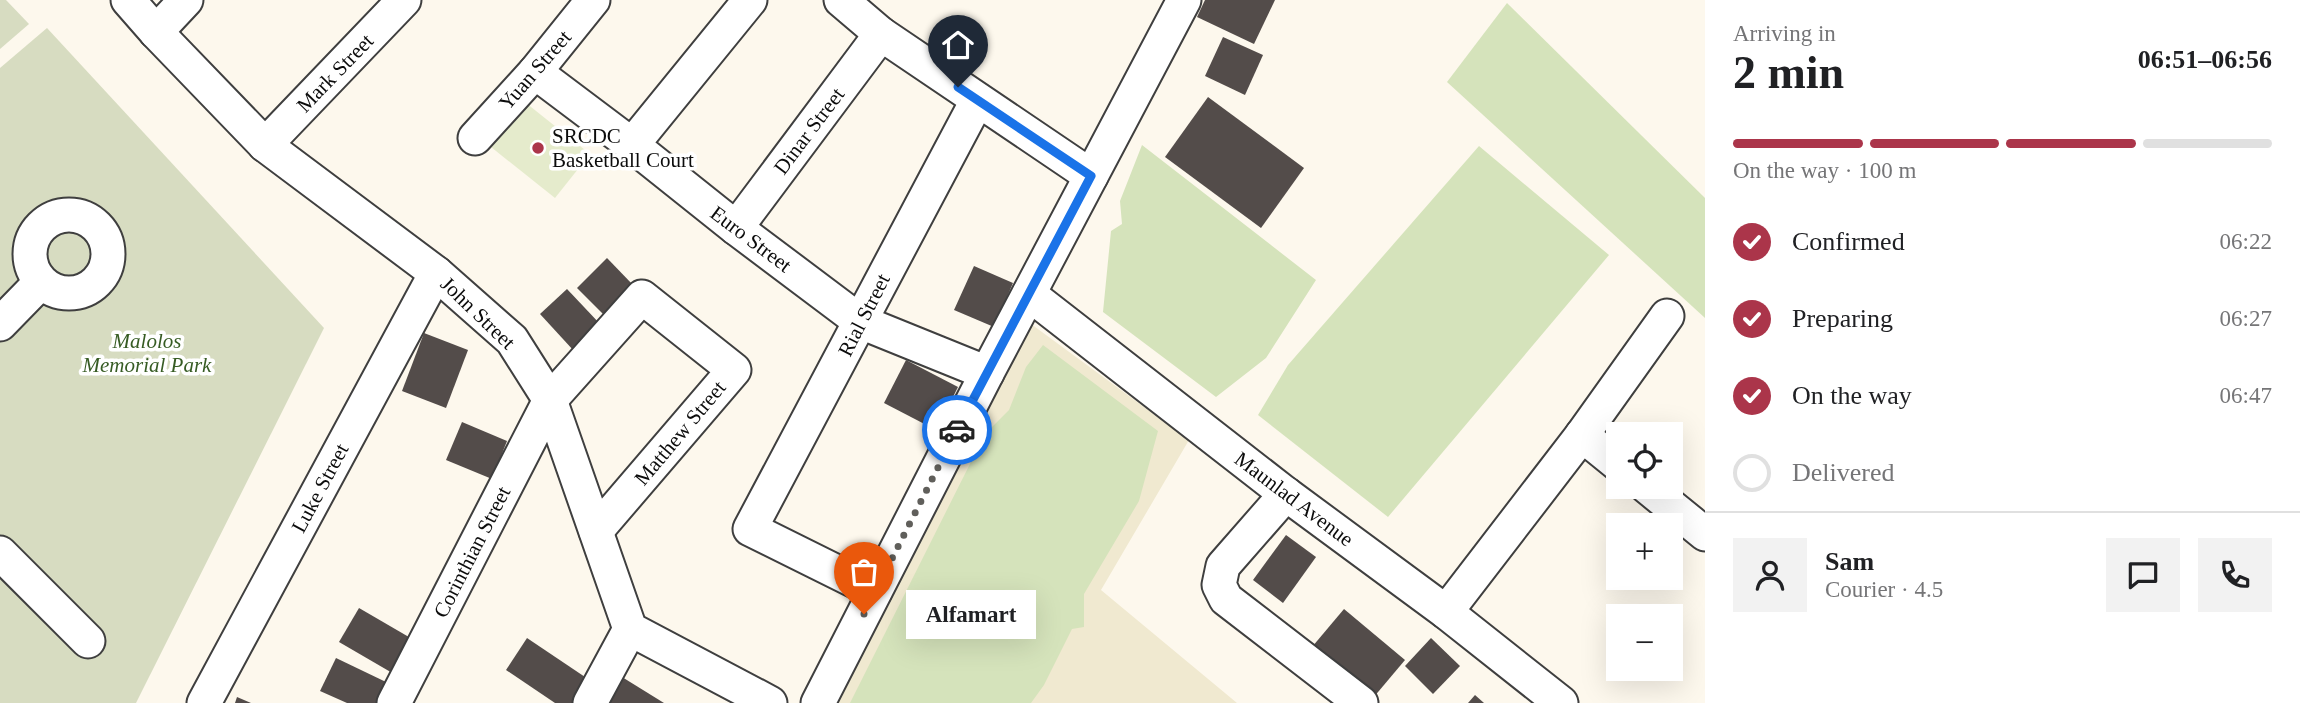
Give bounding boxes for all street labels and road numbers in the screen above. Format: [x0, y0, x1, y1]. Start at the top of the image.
street label: Yuan Street [494, 25, 576, 115]
street label: Mark Street [292, 29, 378, 117]
street label: Dinar Street [769, 83, 849, 179]
street label: Euro Street [706, 201, 796, 277]
street label: Rial Street [833, 270, 895, 360]
street label: John Street [436, 272, 520, 354]
street label: Matthew Street [629, 376, 731, 490]
street label: Luke Street [287, 439, 354, 537]
street label: Maunlad Avenue [1230, 447, 1358, 551]
street label: Corinthian Street [429, 482, 515, 622]

